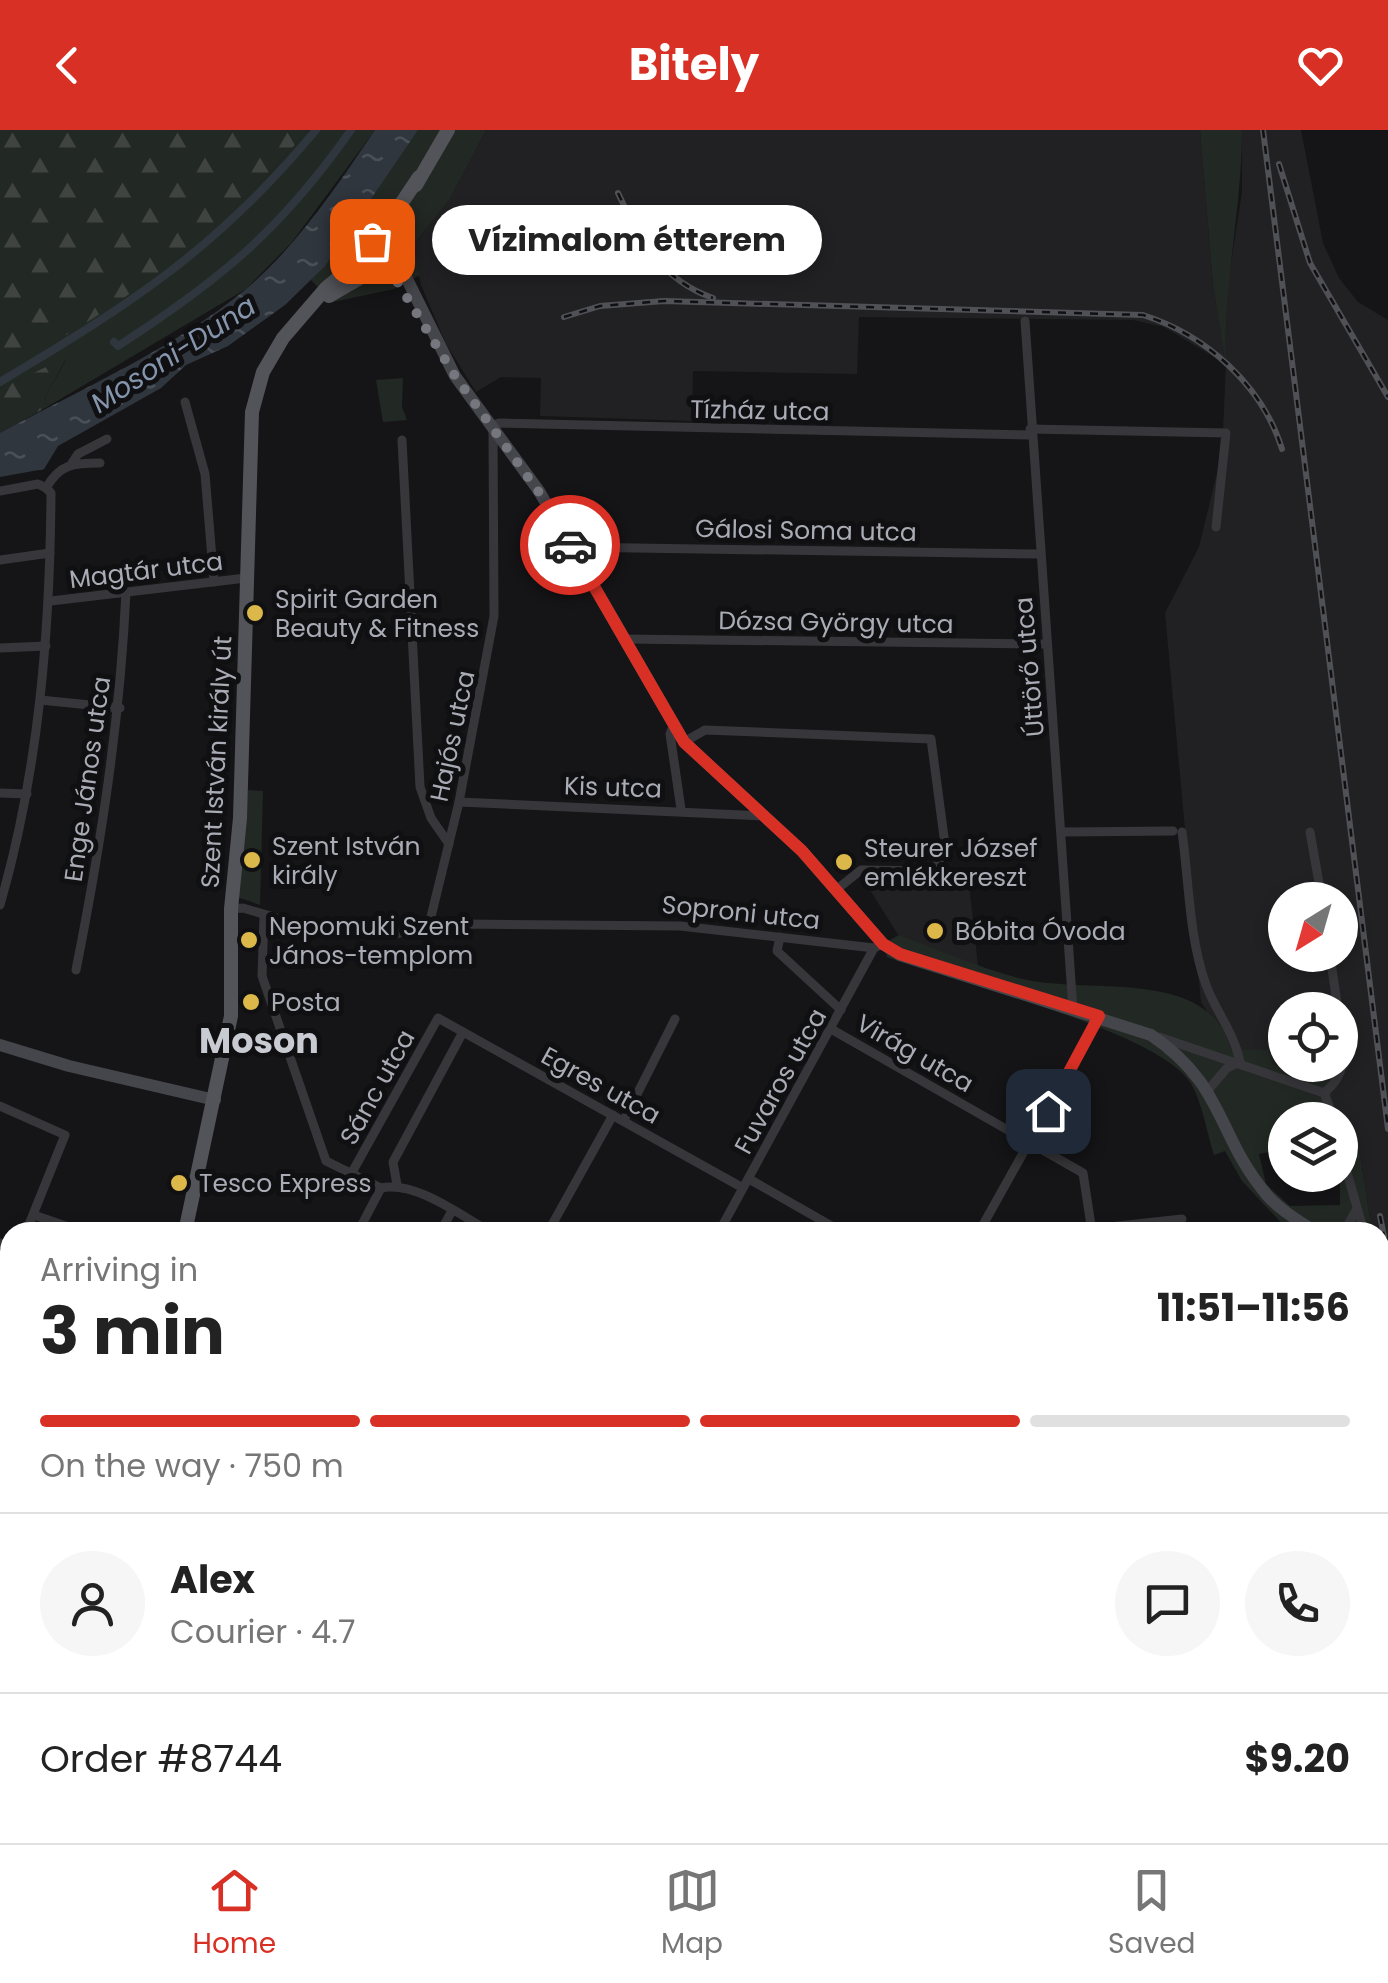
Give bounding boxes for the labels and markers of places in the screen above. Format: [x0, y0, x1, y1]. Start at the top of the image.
pin [330, 199, 415, 284]
callout: Vízimalom étterem [432, 206, 822, 276]
place label: Spirit Garden Beauty & Fitness [275, 582, 479, 646]
marker: Spirit Garden Beauty & Fitness [244, 602, 266, 624]
place label: Szent István király [272, 829, 421, 893]
place label: Steurer József emlékkereszt [864, 831, 1038, 895]
marker: Szent István király [241, 849, 263, 871]
marker: Steurer József emlékkereszt [833, 851, 855, 873]
place label: Nepomuki Szent János-templom [269, 909, 473, 973]
place label: Bóbita Óvoda [955, 914, 1126, 949]
marker: Bóbita Óvoda [924, 920, 946, 942]
marker: Nepomuki Szent János-templom [238, 929, 260, 951]
place label: Posta [271, 985, 341, 1020]
marker: Posta [240, 991, 262, 1013]
pin [1006, 1069, 1091, 1154]
place label: Tesco Express [199, 1166, 372, 1201]
marker: Tesco Express [168, 1172, 190, 1194]

